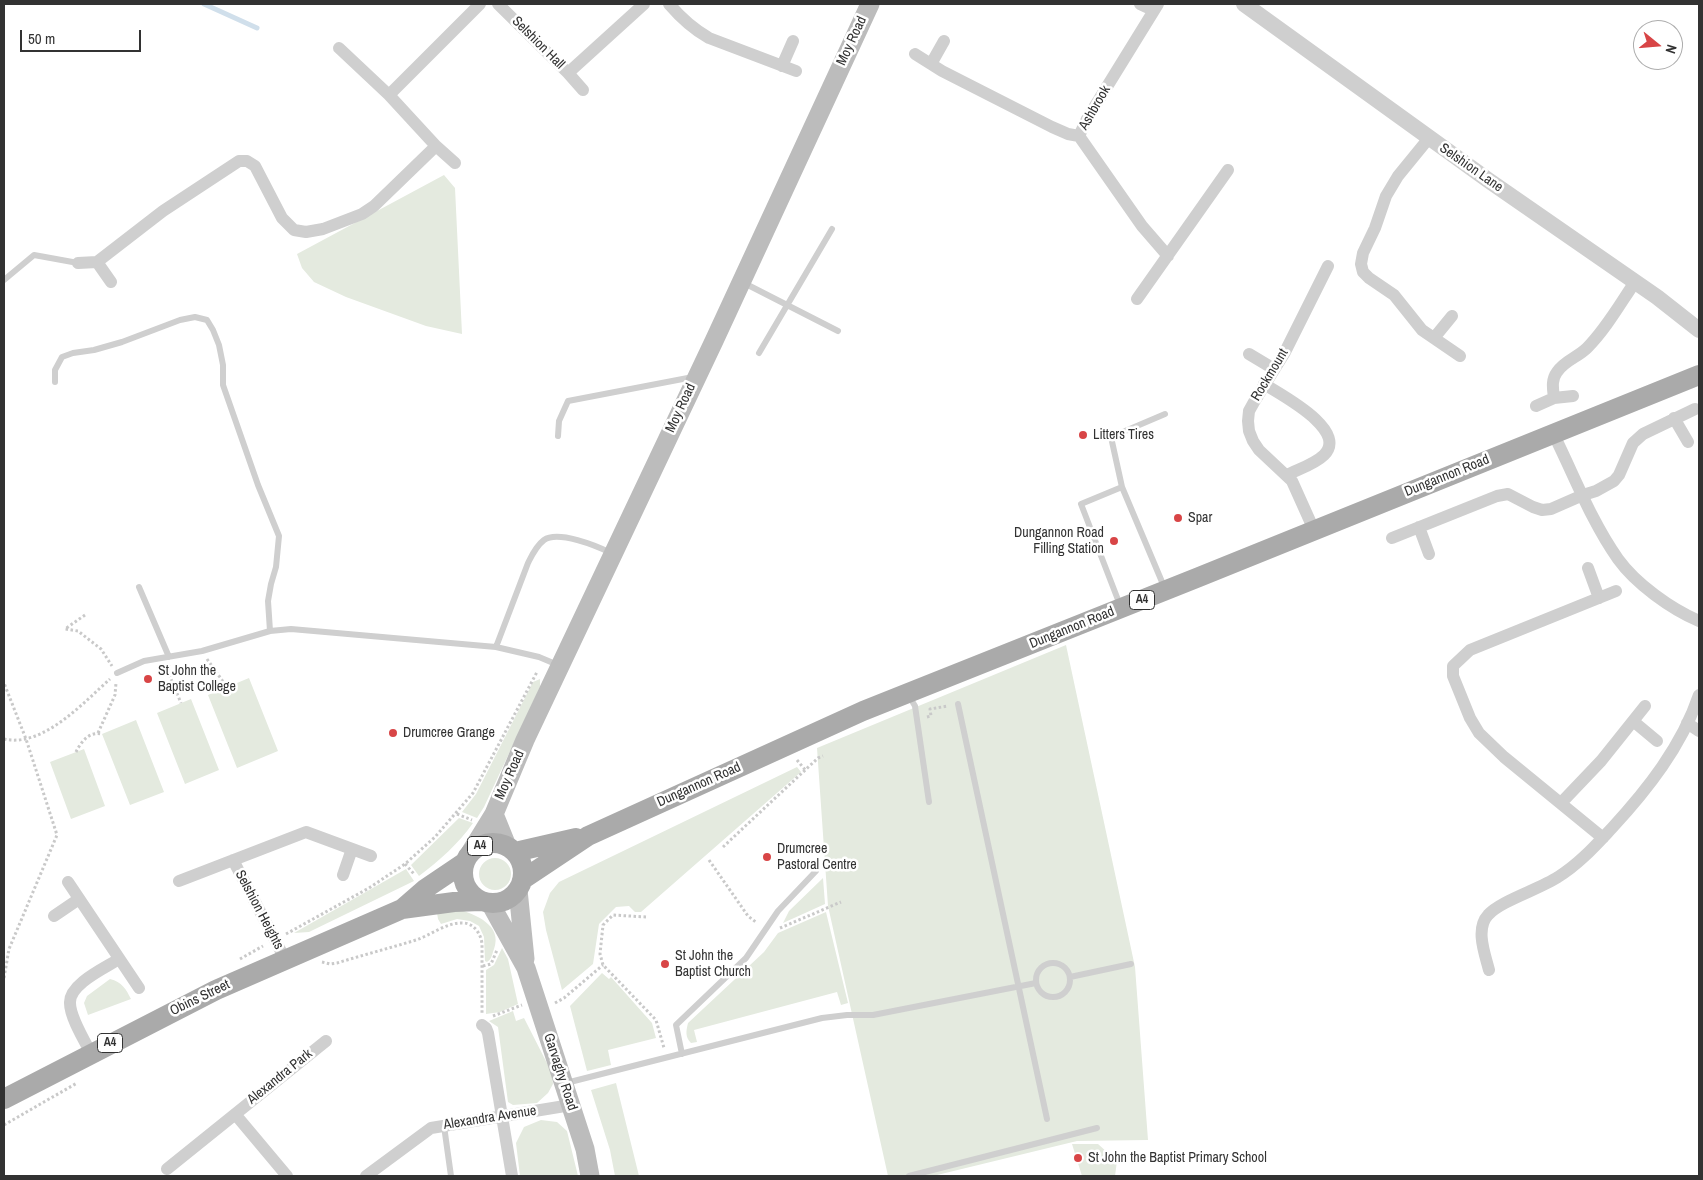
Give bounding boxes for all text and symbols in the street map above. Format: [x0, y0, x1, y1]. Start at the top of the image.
street label: Selshion Hall [508, 13, 568, 73]
street label: Moy Road [833, 14, 871, 68]
scale bar [22, 20, 144, 52]
north arrow [1633, 20, 1683, 70]
text: 50 m [28, 28, 55, 49]
text: N [1662, 42, 1681, 56]
street label: Ashbrook [1076, 83, 1114, 133]
street label: Selshion Lane [1436, 140, 1506, 196]
street label: Rockmount [1248, 346, 1292, 404]
street label: Moy Road [662, 381, 700, 435]
place label: Litters Tires [1093, 427, 1154, 443]
marker: Litters Tires [1077, 429, 1089, 441]
street label: Dungannon Road [1402, 451, 1492, 501]
place label: Spar [1188, 510, 1212, 526]
marker: Spar [1172, 512, 1184, 524]
place label: Dungannon Road Filling Station [1014, 525, 1104, 558]
marker: Dungannon Road Filling Station [1108, 535, 1120, 547]
road number: A4 [1130, 590, 1154, 610]
street label: Dungannon Road [1027, 603, 1117, 653]
place label: St John the Baptist College [158, 663, 236, 696]
marker: St John the Baptist College [142, 673, 154, 685]
place label: Drumcree Grange [403, 725, 495, 741]
marker: Drumcree Grange [387, 727, 399, 739]
street label: Moy Road [492, 748, 528, 802]
street label: Dungannon Road [654, 759, 744, 811]
road number: A4 [468, 836, 492, 856]
place label: Drumcree Pastoral Centre [777, 841, 857, 874]
marker: Drumcree Pastoral Centre [761, 851, 773, 863]
street label: Selshion Heights [231, 867, 287, 953]
place label: St John the Baptist Church [675, 948, 751, 980]
marker: St John the Baptist Church [659, 958, 671, 970]
street label: Obins Street [167, 976, 233, 1020]
street label: Garvaghy Road [540, 1031, 580, 1113]
road number: A4 [98, 1034, 122, 1052]
street label: Alexandra Park [244, 1046, 316, 1108]
street label: Alexandra Avenue [442, 1102, 538, 1134]
place label: St John the Baptist Primary School [1088, 1150, 1267, 1166]
marker: St John the Baptist Primary School [1072, 1152, 1084, 1164]

